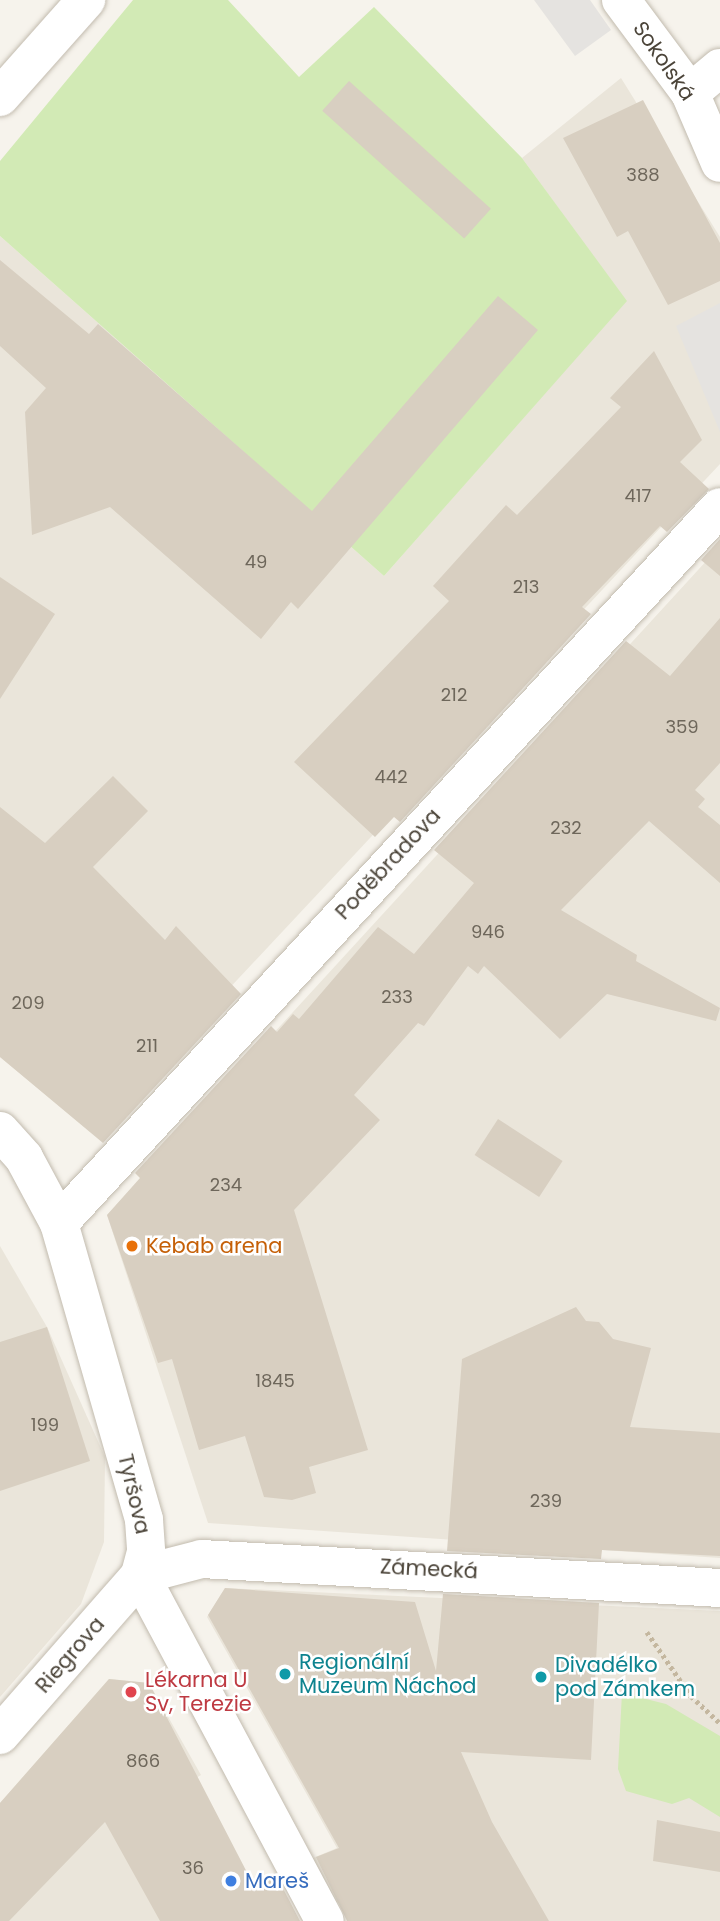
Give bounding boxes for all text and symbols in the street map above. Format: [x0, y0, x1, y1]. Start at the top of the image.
street label: Sokolská [628, 16, 700, 106]
house number: 388 [626, 164, 660, 186]
house number: 417 [625, 485, 651, 507]
house number: 49 [245, 551, 267, 573]
house number: 213 [513, 576, 539, 598]
house number: 212 [441, 684, 467, 706]
house number: 359 [665, 716, 699, 738]
house number: 442 [375, 766, 407, 788]
street label: Poděbradova [330, 803, 446, 925]
house number: 232 [550, 817, 582, 839]
house number: 946 [471, 921, 505, 943]
house number: 233 [381, 986, 413, 1008]
house number: 209 [12, 992, 44, 1014]
house number: 211 [136, 1035, 158, 1057]
house number: 234 [210, 1174, 242, 1196]
place label: Kebab arena [146, 1233, 282, 1259]
marker: Kebab arena [124, 1238, 140, 1254]
house number: 1845 [255, 1370, 295, 1392]
house number: 199 [31, 1414, 59, 1436]
street label: Tyršova [113, 1452, 155, 1536]
house number: 239 [530, 1490, 562, 1512]
street label: Zámecká [379, 1554, 479, 1584]
street label: Riegrova [30, 1612, 110, 1698]
place label: Regionální Muzeum Náchod [299, 1649, 477, 1699]
place label: Divadélko pod Zámkem [555, 1652, 695, 1702]
marker: Regionální Muzeum Náchod [277, 1666, 293, 1682]
place label: Lékarna U Sv, Terezie [145, 1667, 252, 1717]
marker: Divadélko pod Zámkem [533, 1669, 549, 1685]
marker: Lékarna U Sv, Terezie [123, 1684, 139, 1700]
house number: 866 [126, 1750, 160, 1772]
house number: 36 [182, 1857, 204, 1879]
place label: Mareš [245, 1868, 309, 1894]
marker: Mareš [223, 1873, 239, 1889]

